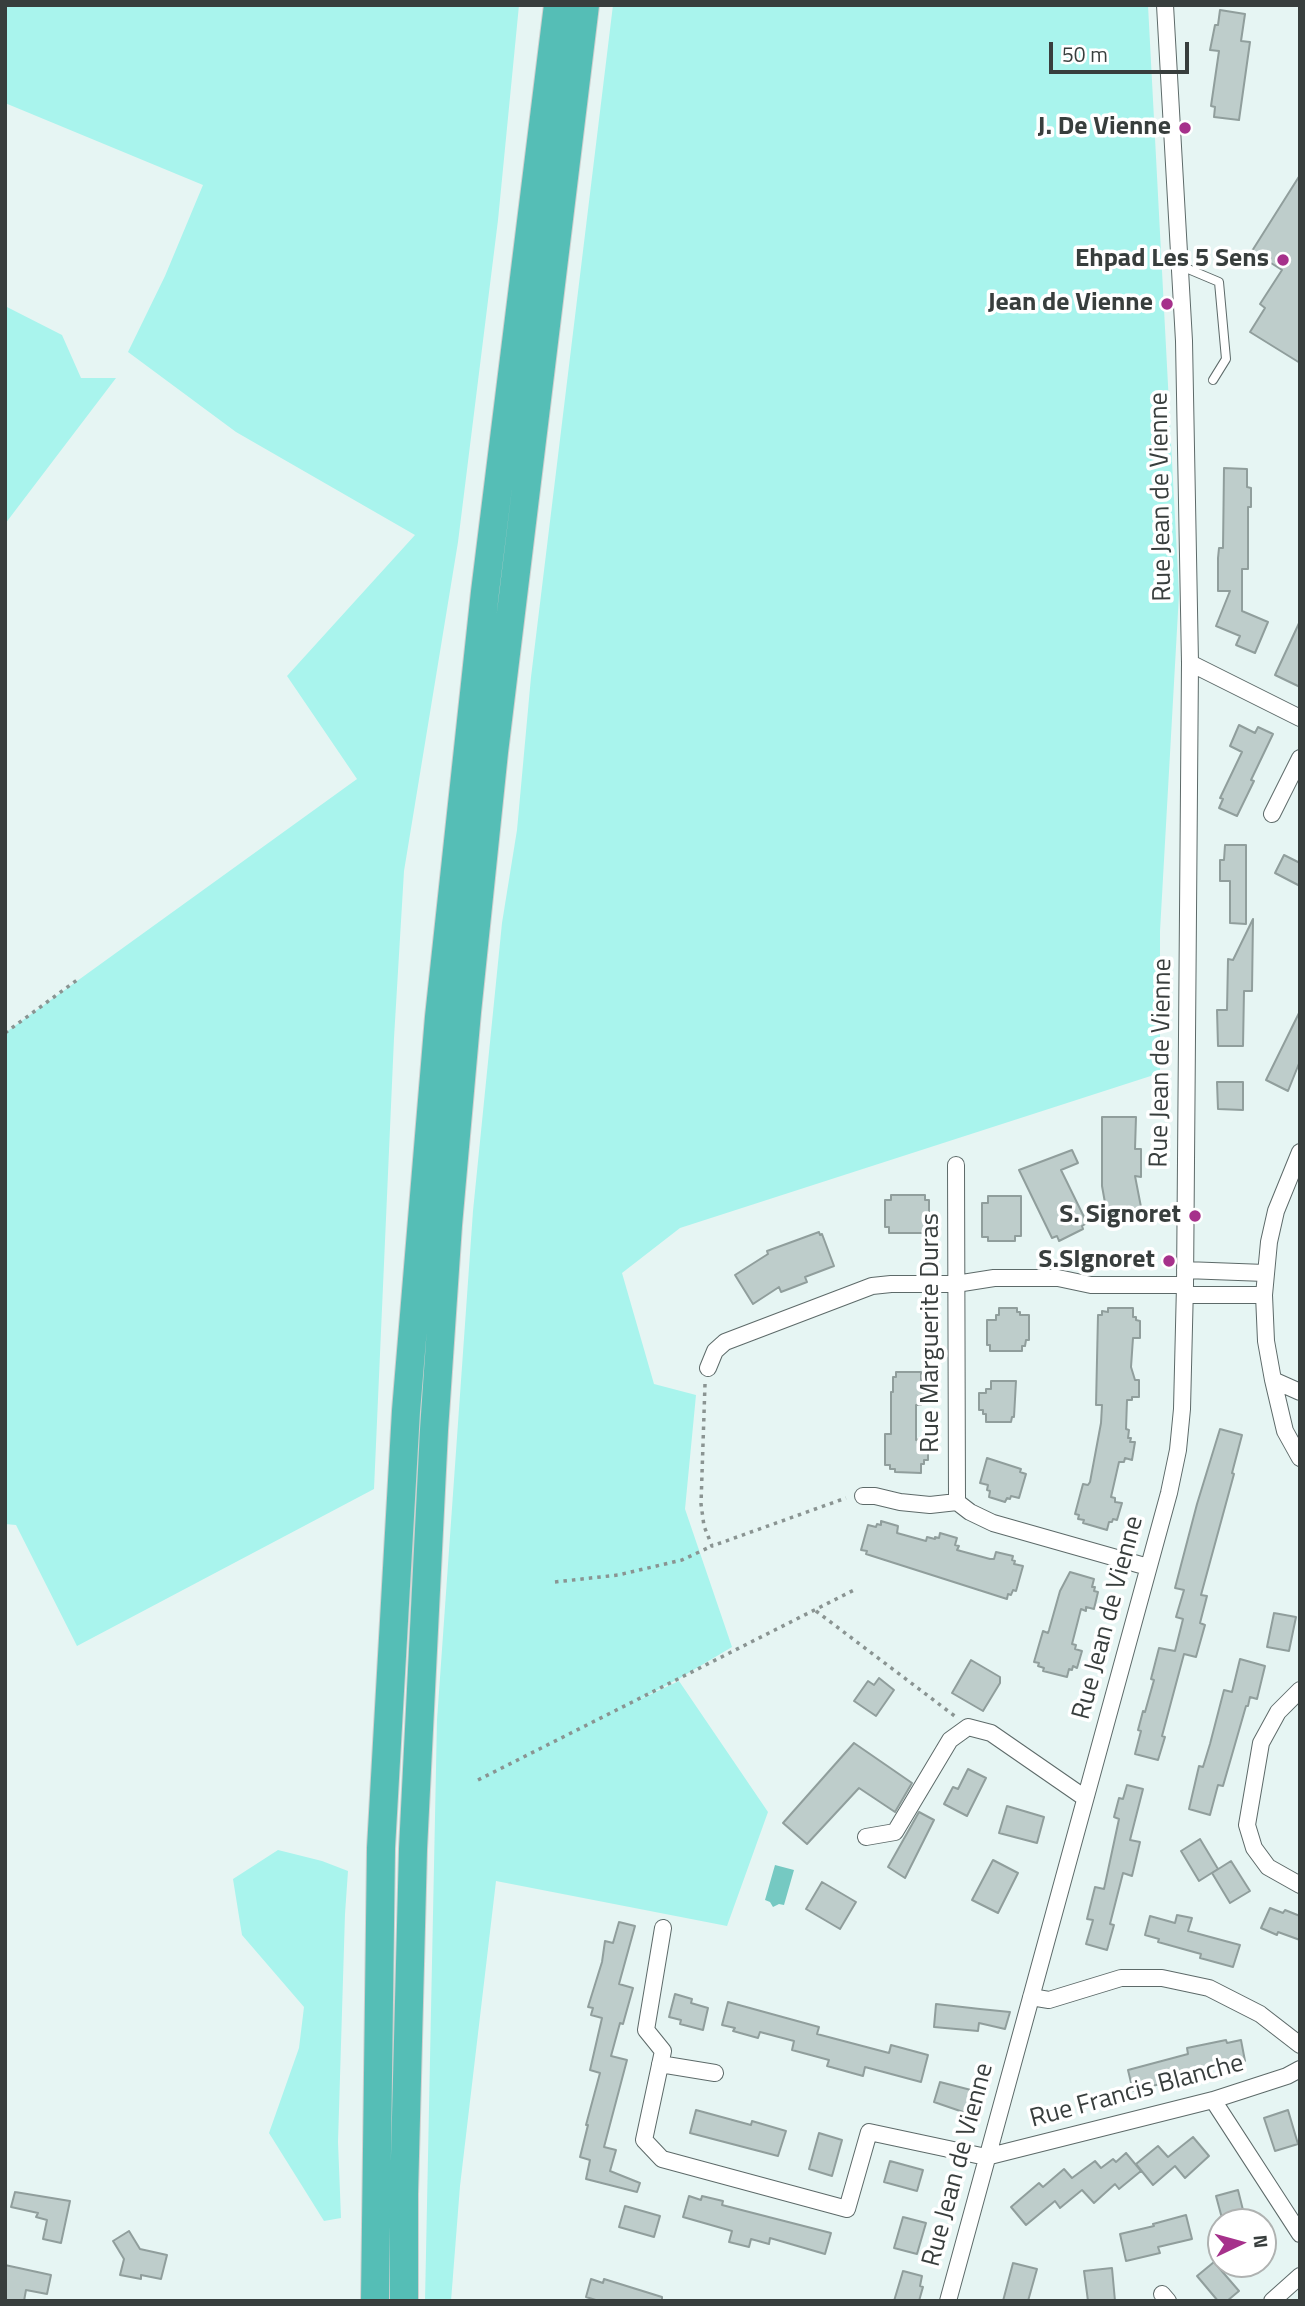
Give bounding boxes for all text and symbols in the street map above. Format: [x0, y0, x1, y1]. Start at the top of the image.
scale bar [1053, 28, 1193, 72]
text: 50 m [1062, 38, 1108, 70]
place label: J. De Vienne [1038, 112, 1171, 144]
marker: J. De Vienne [1177, 120, 1193, 136]
place label: Ehpad Les 5 Sens [1075, 244, 1269, 276]
marker: Ehpad Les 5 Sens [1275, 252, 1291, 268]
place label: Jean de Vienne [988, 288, 1153, 320]
marker: Jean de Vienne [1159, 296, 1175, 312]
street label: Rue Jean de Vienne [1145, 392, 1179, 602]
street label: Rue Jean de Vienne [1145, 958, 1179, 1168]
place label: S. Signoret [1059, 1200, 1181, 1232]
marker: S. Signoret [1187, 1208, 1203, 1224]
street label: Rue Marguerite Duras [916, 1213, 948, 1453]
place label: S.SIgnoret [1038, 1245, 1155, 1277]
marker: S.SIgnoret [1161, 1253, 1177, 1269]
street label: Rue Jean de Vienne [1067, 1513, 1151, 1723]
street label: Rue Francis Blanche [1027, 2048, 1247, 2136]
street label: Rue Jean de Vienne [917, 2060, 1001, 2270]
north arrow [1207, 2208, 1277, 2278]
text: N [1246, 2233, 1276, 2249]

